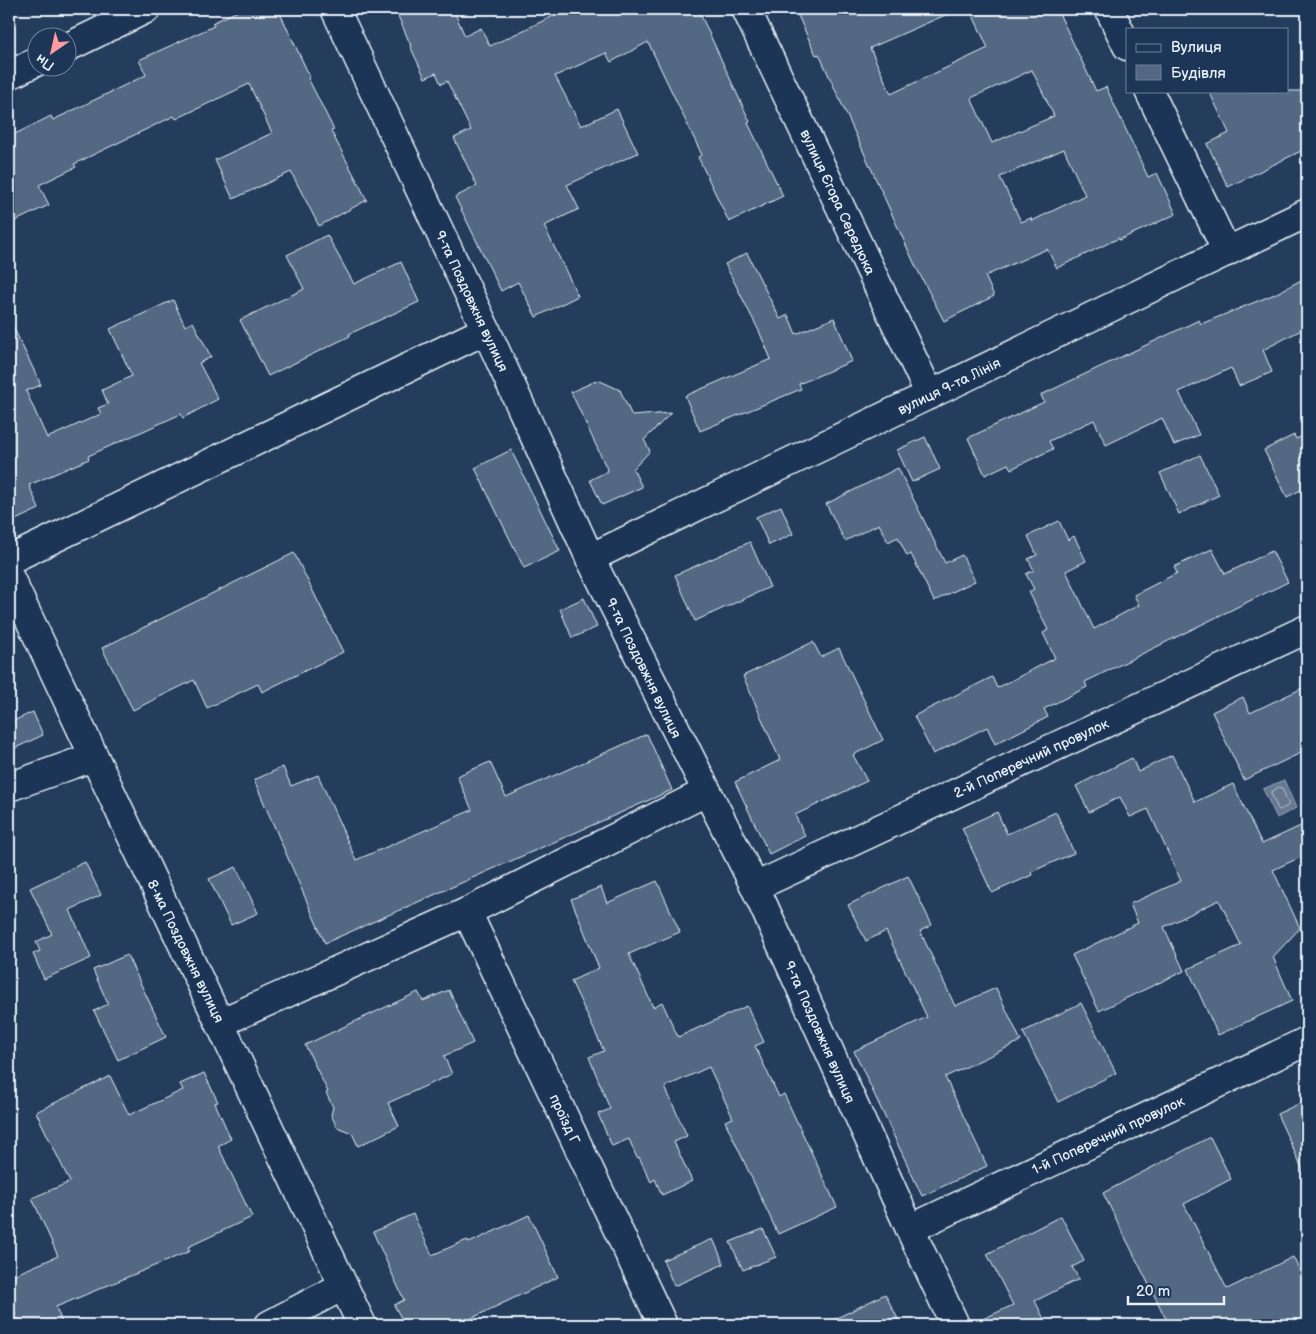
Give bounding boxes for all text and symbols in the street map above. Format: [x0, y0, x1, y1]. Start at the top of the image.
north arrow [28, 28, 78, 78]
legend [1126, 28, 1288, 92]
text: Вулиця [1171, 38, 1222, 57]
text: Пн [33, 50, 58, 75]
text: Будівля [1171, 64, 1226, 83]
street label: вулиця Єгора Середюка [796, 127, 879, 278]
street label: 9-та Поздовжня вулиця [431, 228, 512, 375]
street label: вулиця 9-та Лінія [895, 354, 1004, 419]
street label: 9-та Поздовжня вулиця [602, 595, 685, 741]
street label: 2-й Поперечний провулок [951, 715, 1112, 802]
street label: 8-ма Поздовжня вулиця [144, 877, 228, 1026]
street label: 9-та Поздовжня вулиця [780, 958, 859, 1106]
street label: проїзд Г [546, 1091, 584, 1147]
street label: 1-й Поперечний провулок [1029, 1092, 1188, 1178]
scale bar [1128, 1274, 1225, 1306]
text: 20 m [1136, 1282, 1170, 1301]

